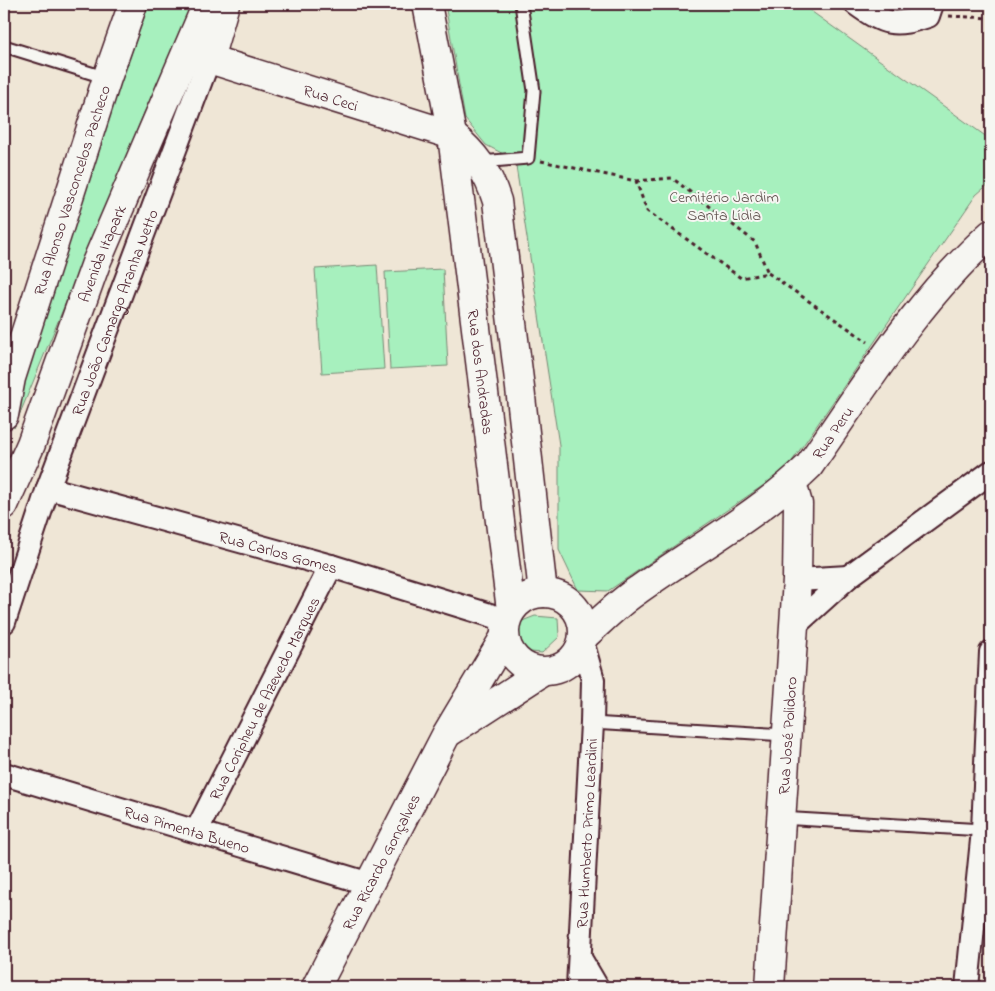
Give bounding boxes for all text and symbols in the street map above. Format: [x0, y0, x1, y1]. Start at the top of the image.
street label: Rua Ceci [300, 79, 361, 119]
street label: Rua Alonso Vasconcelos Pacheco [28, 83, 118, 299]
park label: Cemitério Jardim Santa Lídia [669, 186, 779, 228]
street label: Avenida Itapark [73, 201, 134, 306]
street label: Rua João Camargo Aranha Netto [66, 206, 166, 419]
street label: Rua dos Andradas [460, 308, 499, 436]
street label: Rua Peru [807, 402, 861, 465]
street label: Rua Carlos Gomes [216, 526, 340, 581]
street label: Rua Coripheu de Azevedo Marques [204, 593, 327, 805]
street label: Rua José Polidoro [773, 676, 805, 796]
street label: Rua Humberto Primo Leardini [571, 738, 605, 929]
street label: Rua Ricardo Gonçalves [337, 790, 428, 935]
street label: Rua Pimenta Bueno [120, 801, 252, 861]

